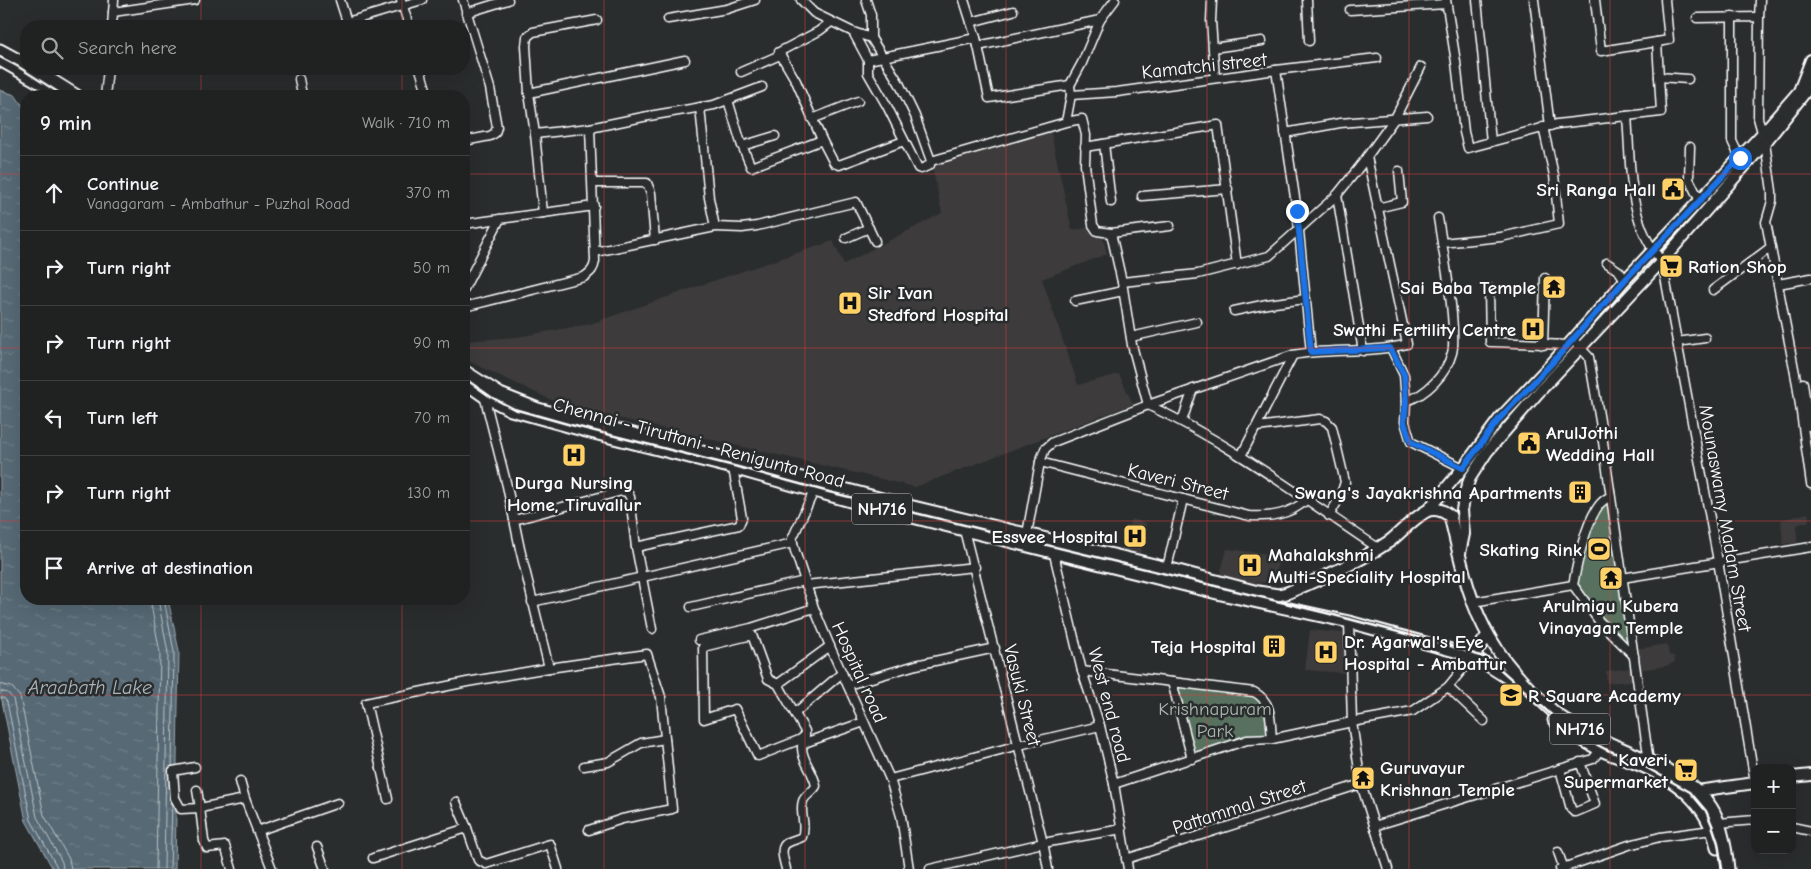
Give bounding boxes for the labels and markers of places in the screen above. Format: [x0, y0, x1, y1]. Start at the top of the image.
public building icon: Sri Ranga Hall [1660, 176, 1686, 202]
place label: Sri Ranga Hall [1537, 179, 1656, 201]
supermarket icon: Ration Shop [1658, 253, 1684, 279]
place label: Ration Shop [1688, 256, 1787, 278]
temple icon: Sai Baba Temple [1541, 274, 1567, 300]
place label: Sai Baba Temple [1400, 277, 1536, 299]
place label: Sir Ivan Stedford Hospital [868, 282, 1009, 326]
hospital icon: Sir Ivan Stedford Hospital [837, 290, 863, 316]
hospital icon: Swathi Fertility Centre [1520, 316, 1546, 342]
place label: Swathi Fertility Centre [1333, 319, 1516, 341]
place label: ArulJothi Wedding Hall [1546, 422, 1655, 466]
public building icon: ArulJothi Wedding Hall [1516, 430, 1542, 456]
hospital icon: Durga Nursing Home, Tiruvallur [561, 442, 587, 468]
place label: Durga Nursing Home, Tiruvallur [507, 472, 641, 516]
building icon: Swang's Jayakrishna Apartments [1567, 479, 1593, 505]
place label: Swang's Jayakrishna Apartments [1295, 482, 1562, 504]
hospital icon: Essvee Hospital [1122, 523, 1148, 549]
place label: Essvee Hospital [992, 526, 1118, 548]
sports icon: Skating Rink [1586, 536, 1612, 562]
place label: Skating Rink [1479, 539, 1583, 561]
place label: Mahalakshmi Multi-Speciality Hospital [1268, 544, 1466, 588]
hospital icon: Mahalakshmi Multi-Speciality Hospital [1237, 552, 1263, 578]
temple icon: Arulmigu Kubera Vinayagar Temple [1598, 565, 1624, 591]
place label: Arulmigu Kubera Vinayagar Temple [1539, 595, 1683, 639]
place label: Dr. Agarwal's Eye Hospital - Ambattur [1344, 631, 1507, 675]
building icon: Teja Hospital [1261, 633, 1287, 659]
place label: Teja Hospital [1151, 636, 1256, 658]
hospital icon: Dr. Agarwal's Eye Hospital - Ambattur [1313, 639, 1339, 665]
school or university icon: R Square Academy [1498, 682, 1524, 708]
place label: R Square Academy [1528, 685, 1681, 707]
place label: Kaveri Supermarket [1564, 749, 1669, 793]
place label: Guruvayur Krishnan Temple [1380, 757, 1515, 801]
supermarket icon: Kaveri Supermarket [1673, 757, 1699, 783]
temple icon: Guruvayur Krishnan Temple [1350, 765, 1376, 791]

